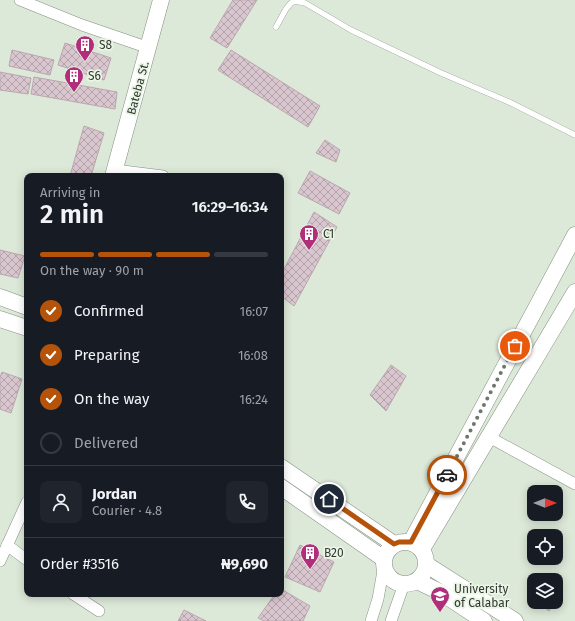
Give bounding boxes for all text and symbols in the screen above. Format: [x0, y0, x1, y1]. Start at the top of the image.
building icon: S8 [74, 34, 96, 62]
place label: S8 [99, 38, 113, 52]
street label: Bateba St. [124, 60, 152, 116]
building icon: S6 [63, 65, 85, 93]
place label: S6 [88, 69, 101, 83]
text: Arriving in [40, 185, 100, 200]
text: 16:29–16:34 [192, 198, 268, 216]
text: 2 min [40, 199, 104, 230]
building icon: C1 [298, 223, 320, 251]
place label: C1 [323, 227, 334, 241]
text: On the way · 90 m [40, 263, 144, 278]
icon: check [40, 300, 62, 322]
text: Confirmed [74, 302, 144, 320]
text: 16:07 [240, 304, 268, 319]
pin [498, 329, 532, 363]
icon: bag [504, 335, 526, 357]
icon: check [40, 344, 62, 366]
text: Preparing [74, 346, 139, 364]
text: 16:08 [238, 348, 268, 363]
icon: check [40, 388, 62, 410]
text: On the way [74, 390, 149, 408]
text: 16:24 [239, 392, 268, 407]
text: Delivered [74, 434, 138, 452]
courier [427, 455, 467, 495]
icon: car [436, 464, 458, 486]
button: person [40, 481, 82, 523]
button: phone [226, 481, 268, 523]
pin [312, 482, 346, 516]
text: Jordan [92, 485, 137, 503]
north arrow [527, 485, 563, 521]
map controls [527, 485, 563, 609]
icon: home [318, 488, 340, 510]
text: Courier · 4.8 [92, 503, 162, 518]
button: locate [527, 529, 563, 565]
building icon: B20 [299, 542, 321, 570]
place label: B20 [324, 546, 344, 560]
text: Order #3516 [40, 555, 119, 573]
text: ₦9,690 [221, 555, 268, 573]
button: layers [527, 573, 563, 609]
place label: University of Calabar [454, 582, 510, 610]
school or university icon: University of Calabar [429, 585, 451, 613]

